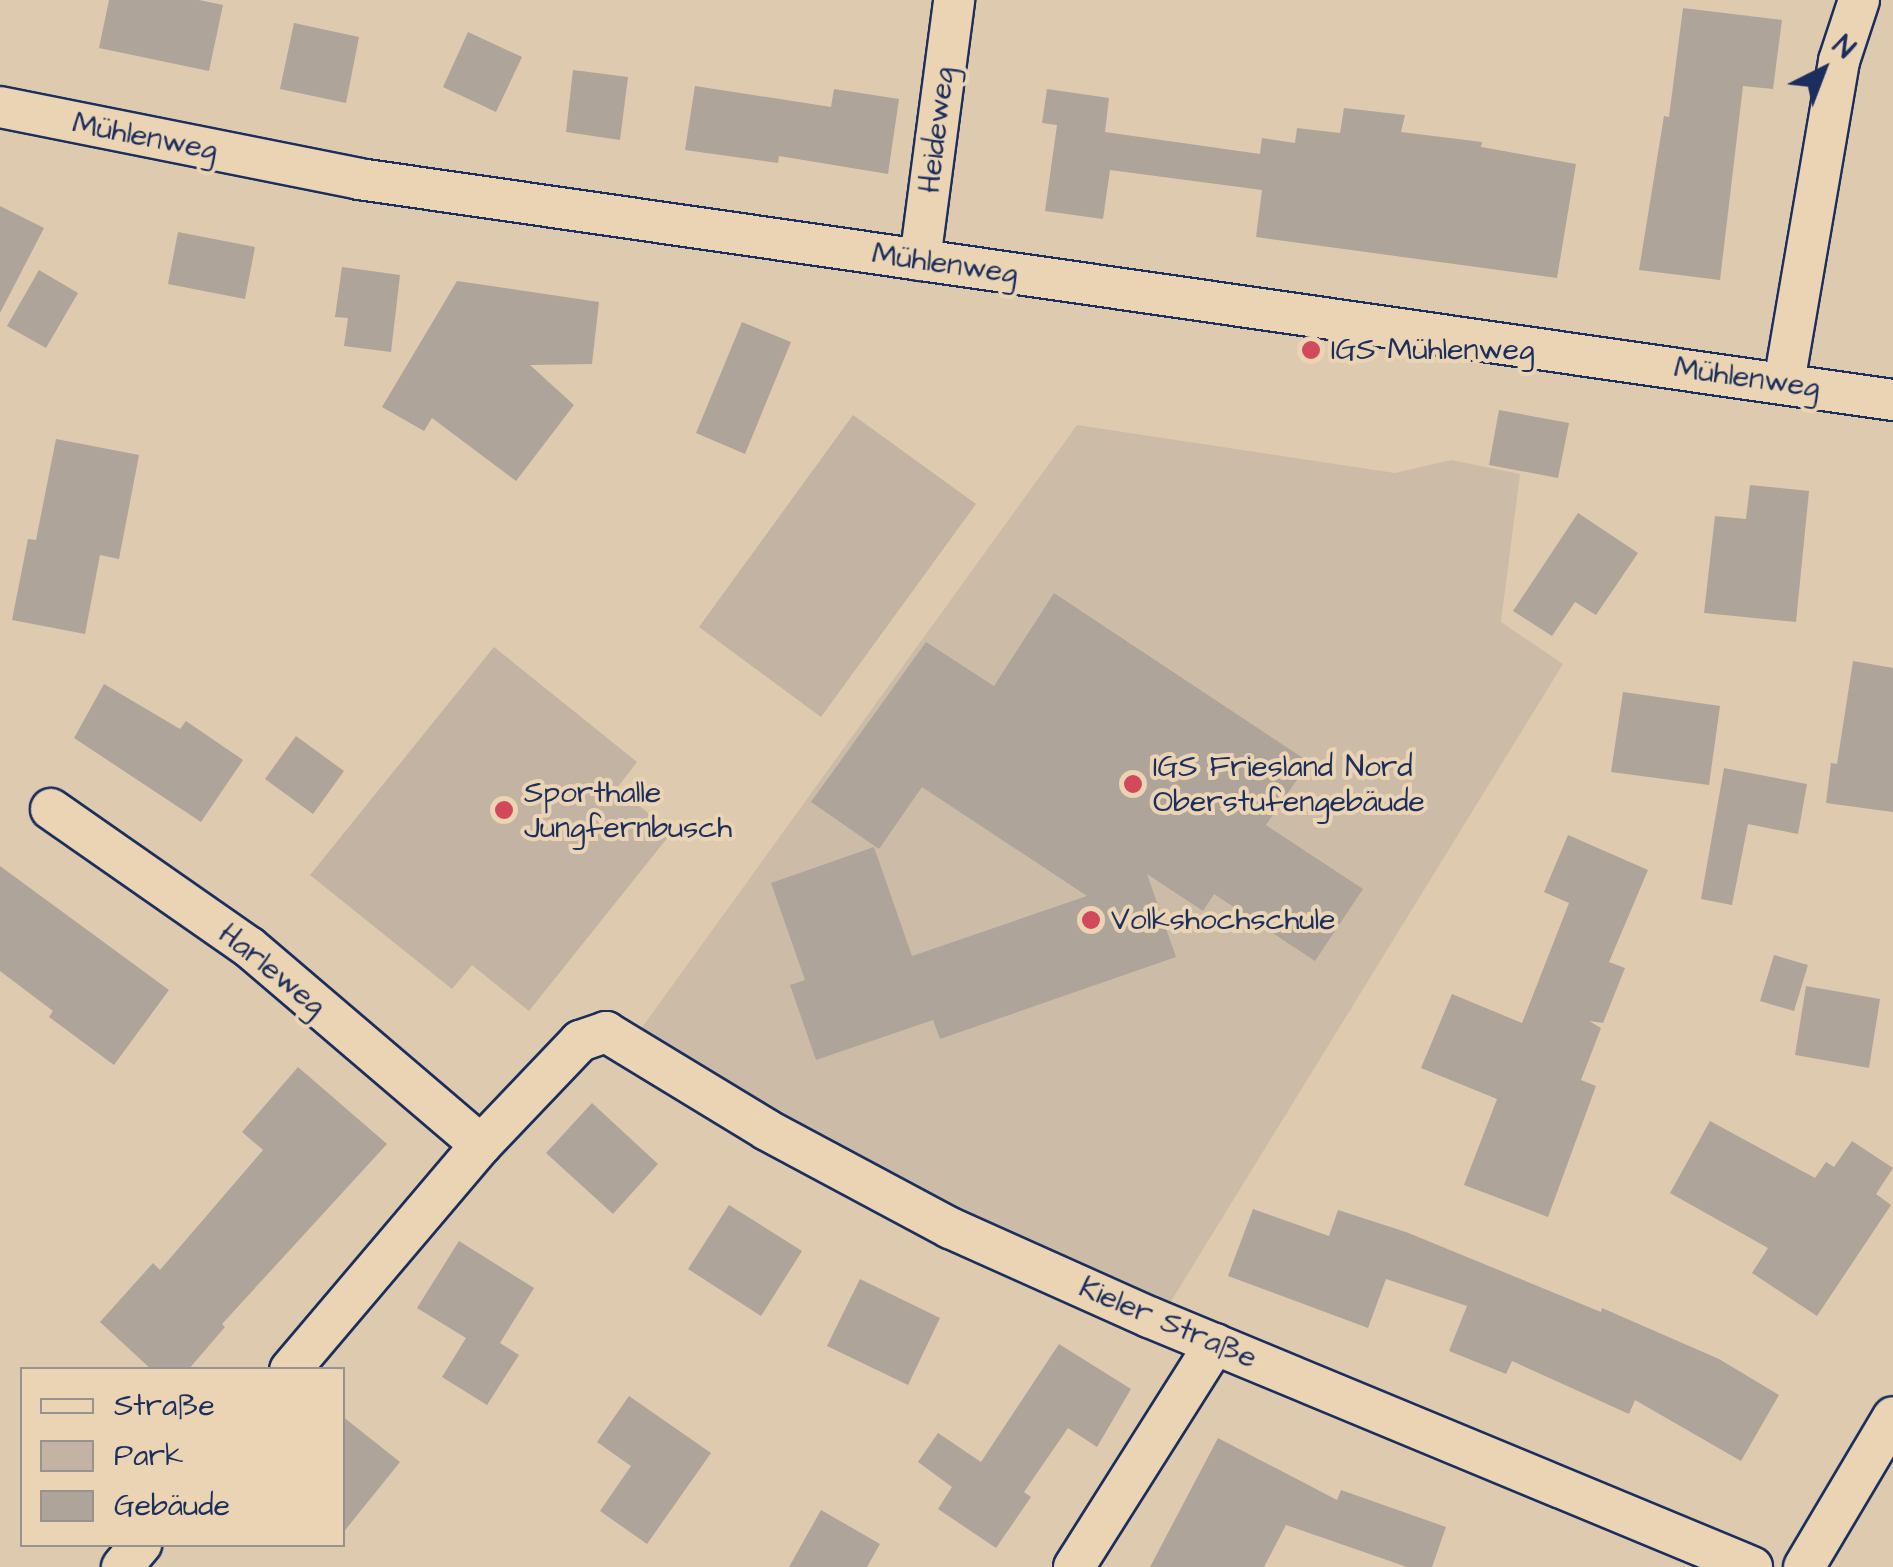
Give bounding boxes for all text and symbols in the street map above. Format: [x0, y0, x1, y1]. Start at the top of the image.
north arrow [1773, 20, 1873, 120]
text: N [1824, 27, 1863, 68]
street label: Heideweg [911, 65, 963, 195]
street label: Mühlenweg [70, 105, 220, 169]
street label: Mühlenweg [870, 236, 1020, 292]
place label: IGS Mühlenweg [1331, 332, 1534, 368]
marker: IGS Mühlenweg [1300, 339, 1322, 361]
street label: Mühlenweg [1672, 350, 1822, 406]
place label: IGS Friesland Nord Oberstufengebäude [1153, 749, 1425, 820]
marker: IGS Friesland Nord Oberstufengebäude [1122, 773, 1144, 795]
place label: Sporthalle Jungfernbusch [524, 775, 732, 846]
marker: Sporthalle Jungfernbusch [493, 799, 515, 821]
place label: Volkshochschule [1111, 902, 1336, 938]
marker: Volkshochschule [1080, 909, 1102, 931]
street label: Harleweg [211, 916, 333, 1024]
street label: Kieler Straße [1074, 1269, 1262, 1377]
legend [20, 1367, 345, 1547]
text: Straße [114, 1385, 215, 1427]
text: Park [114, 1435, 183, 1477]
text: Gebäude [114, 1485, 230, 1527]

